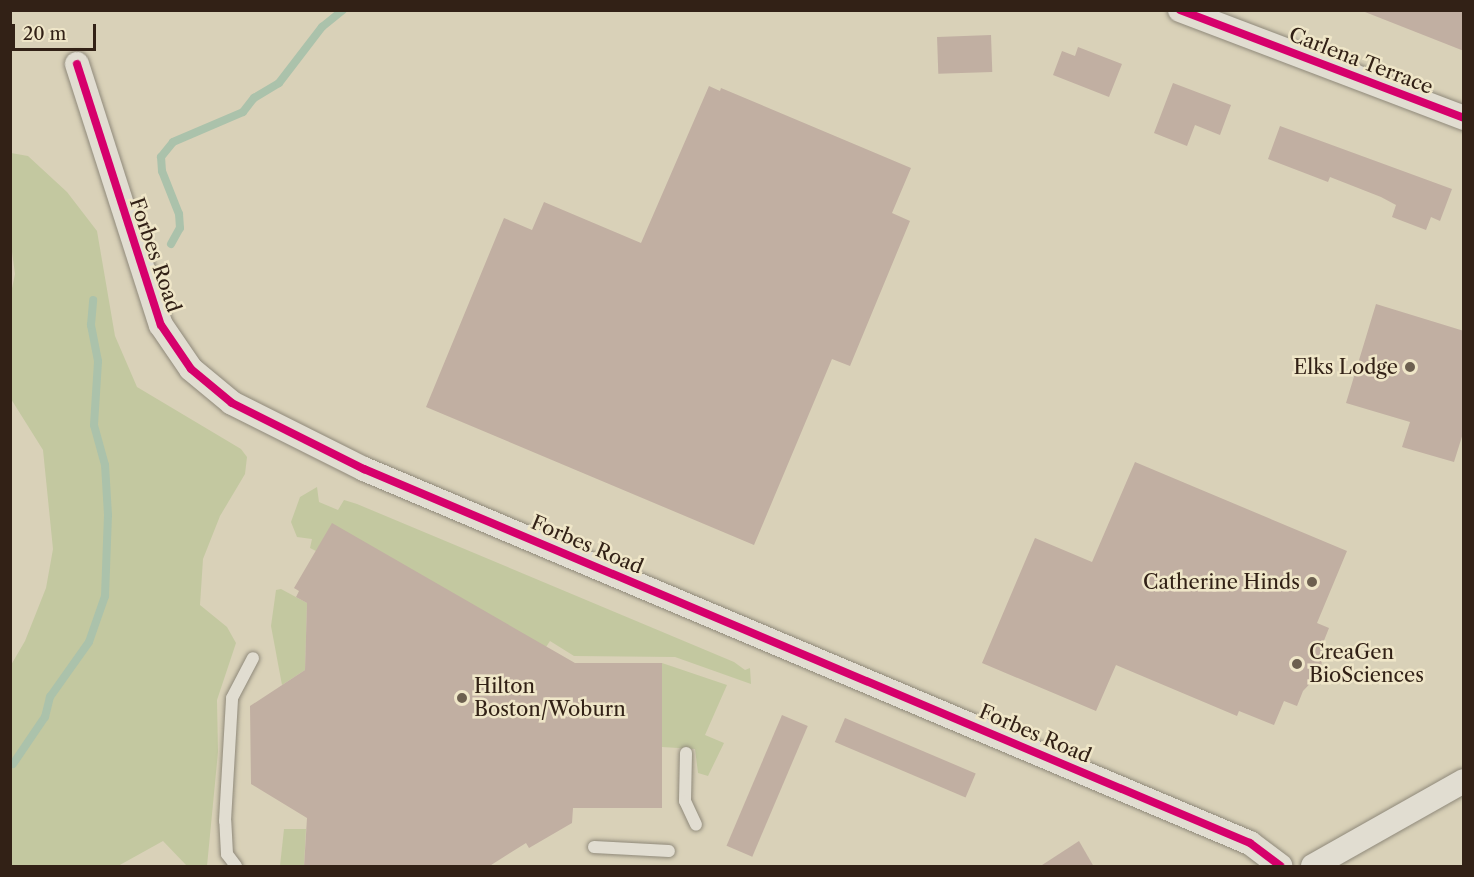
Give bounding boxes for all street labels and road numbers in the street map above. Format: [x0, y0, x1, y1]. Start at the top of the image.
street label: Carlena Terrace [1285, 22, 1437, 100]
street label: Forbes Road [124, 195, 186, 315]
street label: Forbes Road [527, 511, 647, 579]
street label: Forbes Road [975, 700, 1095, 768]

